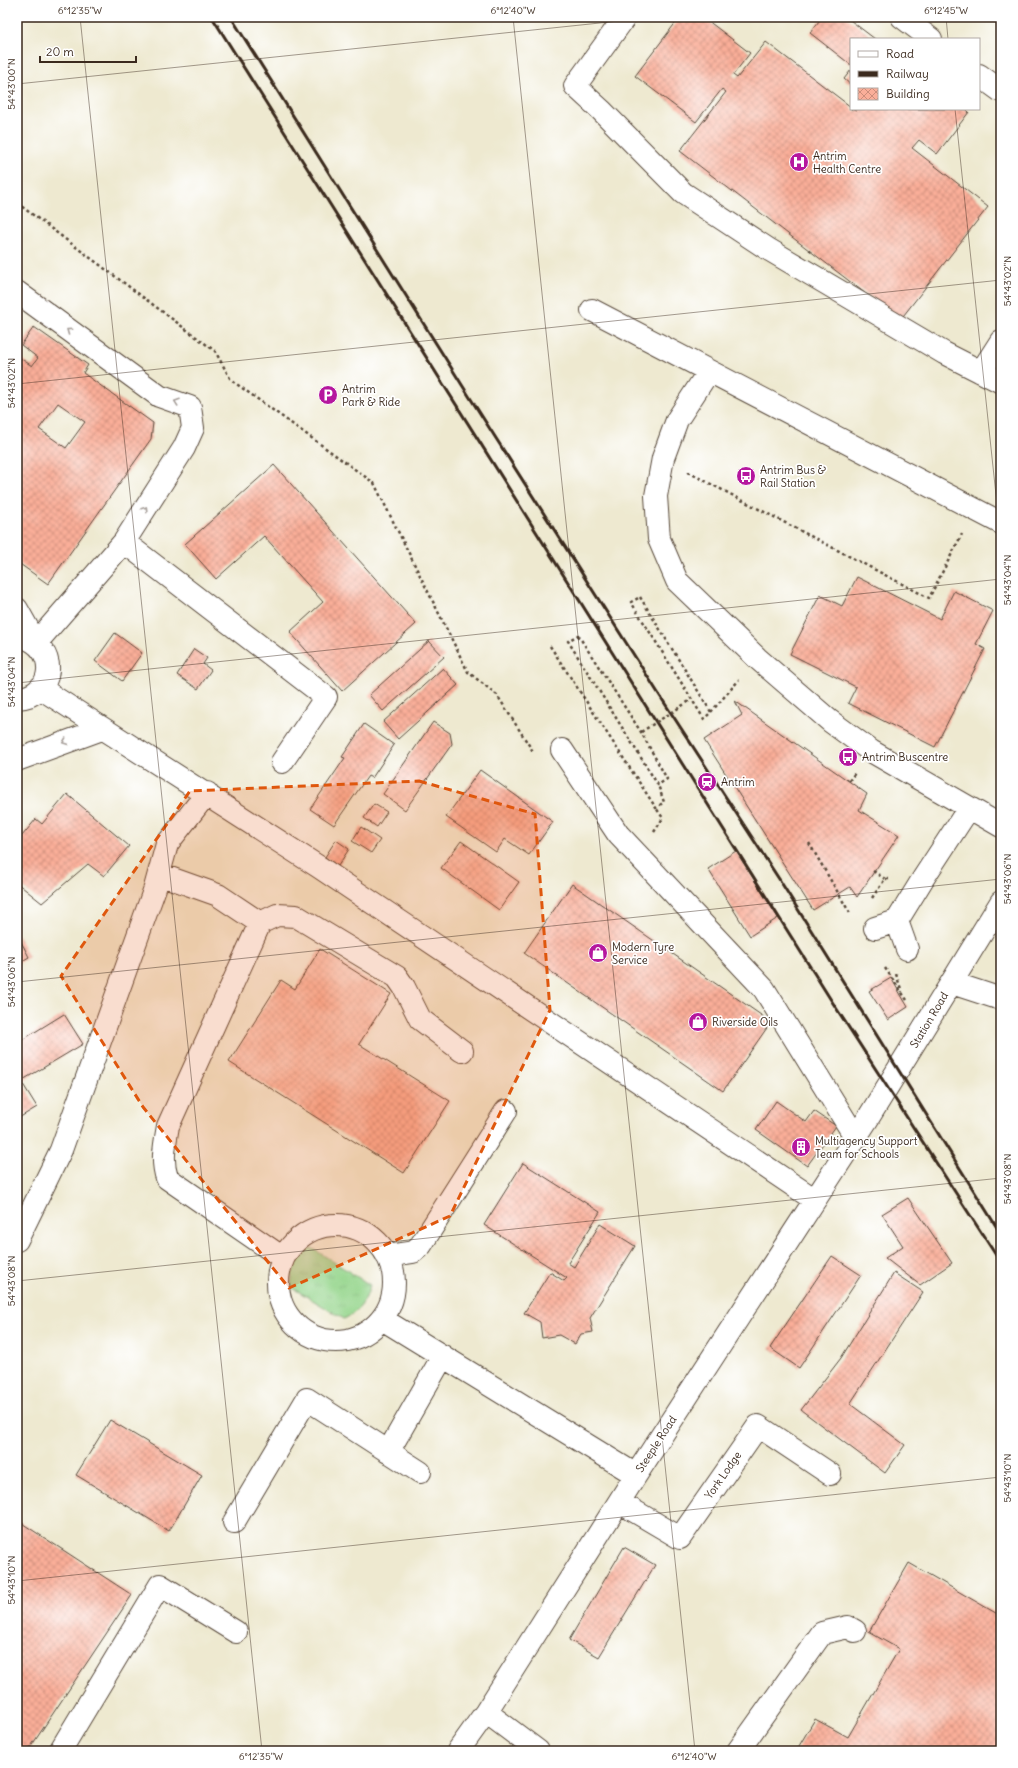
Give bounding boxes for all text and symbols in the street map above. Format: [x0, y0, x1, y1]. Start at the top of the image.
text: 6°12'35"W [58, 4, 102, 17]
text: 6°12'40"W [490, 4, 536, 17]
text: 6°12'45"W [924, 4, 968, 17]
scale bar [40, 38, 136, 64]
legend [850, 38, 980, 110]
text: 20 m [46, 44, 74, 59]
text: Road [886, 46, 914, 61]
text: 54°43'00"N [5, 58, 18, 110]
text: Railway [886, 66, 929, 81]
text: Building [886, 86, 930, 101]
place label: Antrim Health Centre [813, 149, 881, 176]
hospital icon: Antrim Health Centre [788, 151, 810, 173]
text: 54°43'02"N [1001, 256, 1014, 306]
one-way arrow [67, 328, 74, 335]
text: 54°43'02"N [5, 358, 18, 408]
place label: Antrim Park & Ride [342, 382, 400, 409]
parking icon: Antrim Park & Ride [317, 384, 339, 406]
one-way arrow [174, 398, 181, 407]
place label: Antrim Bus & Rail Station [760, 463, 827, 490]
bus stop icon: Antrim Bus & Rail Station [735, 465, 757, 487]
one-way arrow [141, 506, 148, 513]
text: 54°43'04"N [1001, 555, 1014, 605]
text: 54°43'04"N [5, 657, 18, 707]
one-way arrow [62, 738, 69, 746]
bus stop icon: Antrim Buscentre [837, 746, 859, 768]
place label: Antrim Buscentre [862, 750, 948, 764]
station icon: Antrim [696, 771, 718, 793]
place label: Antrim [721, 775, 755, 789]
text: 54°43'06"N [1001, 854, 1014, 904]
place label: Modern Tyre Service [612, 940, 674, 967]
shop icon: Modern Tyre Service [587, 942, 609, 964]
text: 54°43'06"N [5, 957, 18, 1007]
street label: Station Road [907, 989, 952, 1051]
shop icon: Riverside Oils [687, 1011, 709, 1033]
place label: Riverside Oils [712, 1015, 778, 1029]
place label: Multiagency Support Team for Schools [815, 1134, 918, 1161]
building icon: Multiagency Support Team for Schools [790, 1136, 812, 1158]
text: 54°43'08"N [1001, 1154, 1014, 1204]
text: 54°43'08"N [5, 1256, 18, 1306]
street label: Steeple Road [633, 1413, 680, 1475]
street label: York Lodge [702, 1448, 744, 1501]
text: 54°43'10"N [1001, 1454, 1014, 1502]
text: 54°43'10"N [5, 1556, 18, 1604]
text: 6°12'35"W [239, 1750, 283, 1763]
text: 6°12'40"W [671, 1750, 717, 1763]

